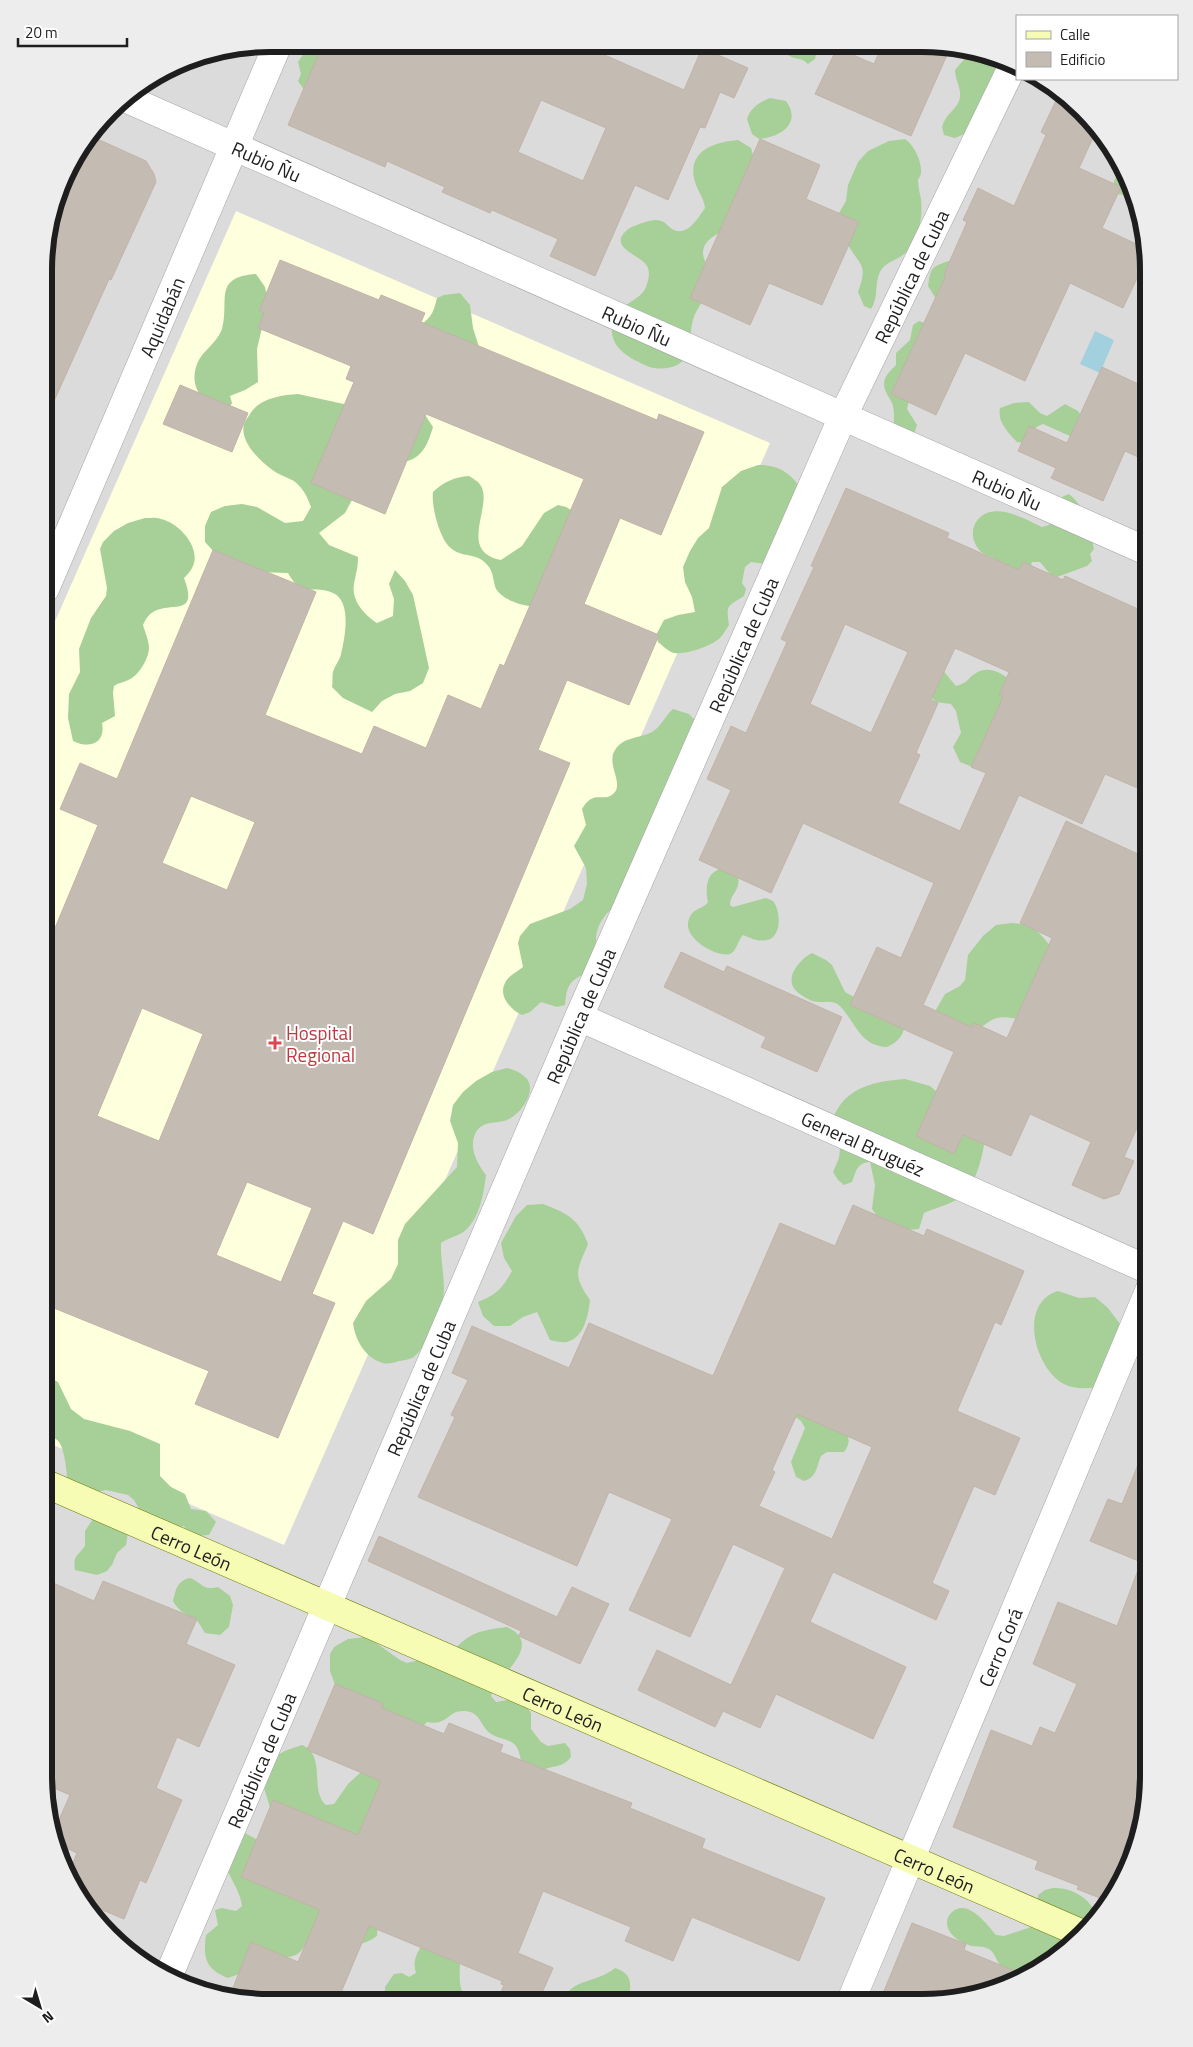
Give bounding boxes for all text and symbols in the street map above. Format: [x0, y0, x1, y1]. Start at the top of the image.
scale bar [18, 15, 126, 47]
legend [1016, 15, 1178, 80]
text: 20 m [25, 21, 58, 44]
text: Calle [1060, 23, 1090, 46]
text: Edificio [1060, 48, 1105, 71]
street label: Rubio Ñu [227, 133, 306, 189]
street label: República de Cuba [866, 204, 956, 348]
street label: Aquidabán [131, 272, 191, 362]
street label: Rubio Ñu [598, 297, 676, 353]
street label: Rubio Ñu [968, 461, 1046, 517]
street label: República de Cuba [700, 572, 785, 717]
street label: República de Cuba [538, 943, 622, 1088]
place label: Hospital Regional [286, 1018, 355, 1069]
marker: Hospital Regional [268, 1036, 282, 1050]
street label: General Bruguéz [797, 1103, 930, 1183]
street label: República de Cuba [378, 1315, 462, 1460]
street label: Cerro León [147, 1517, 237, 1577]
street label: Cerro Corá [970, 1603, 1029, 1691]
street label: Cerro León [518, 1678, 608, 1739]
street label: República de Cuba [219, 1687, 303, 1833]
street label: Cerro León [890, 1839, 980, 1900]
north arrow [15, 1982, 65, 2032]
text: N [38, 2006, 59, 2029]

